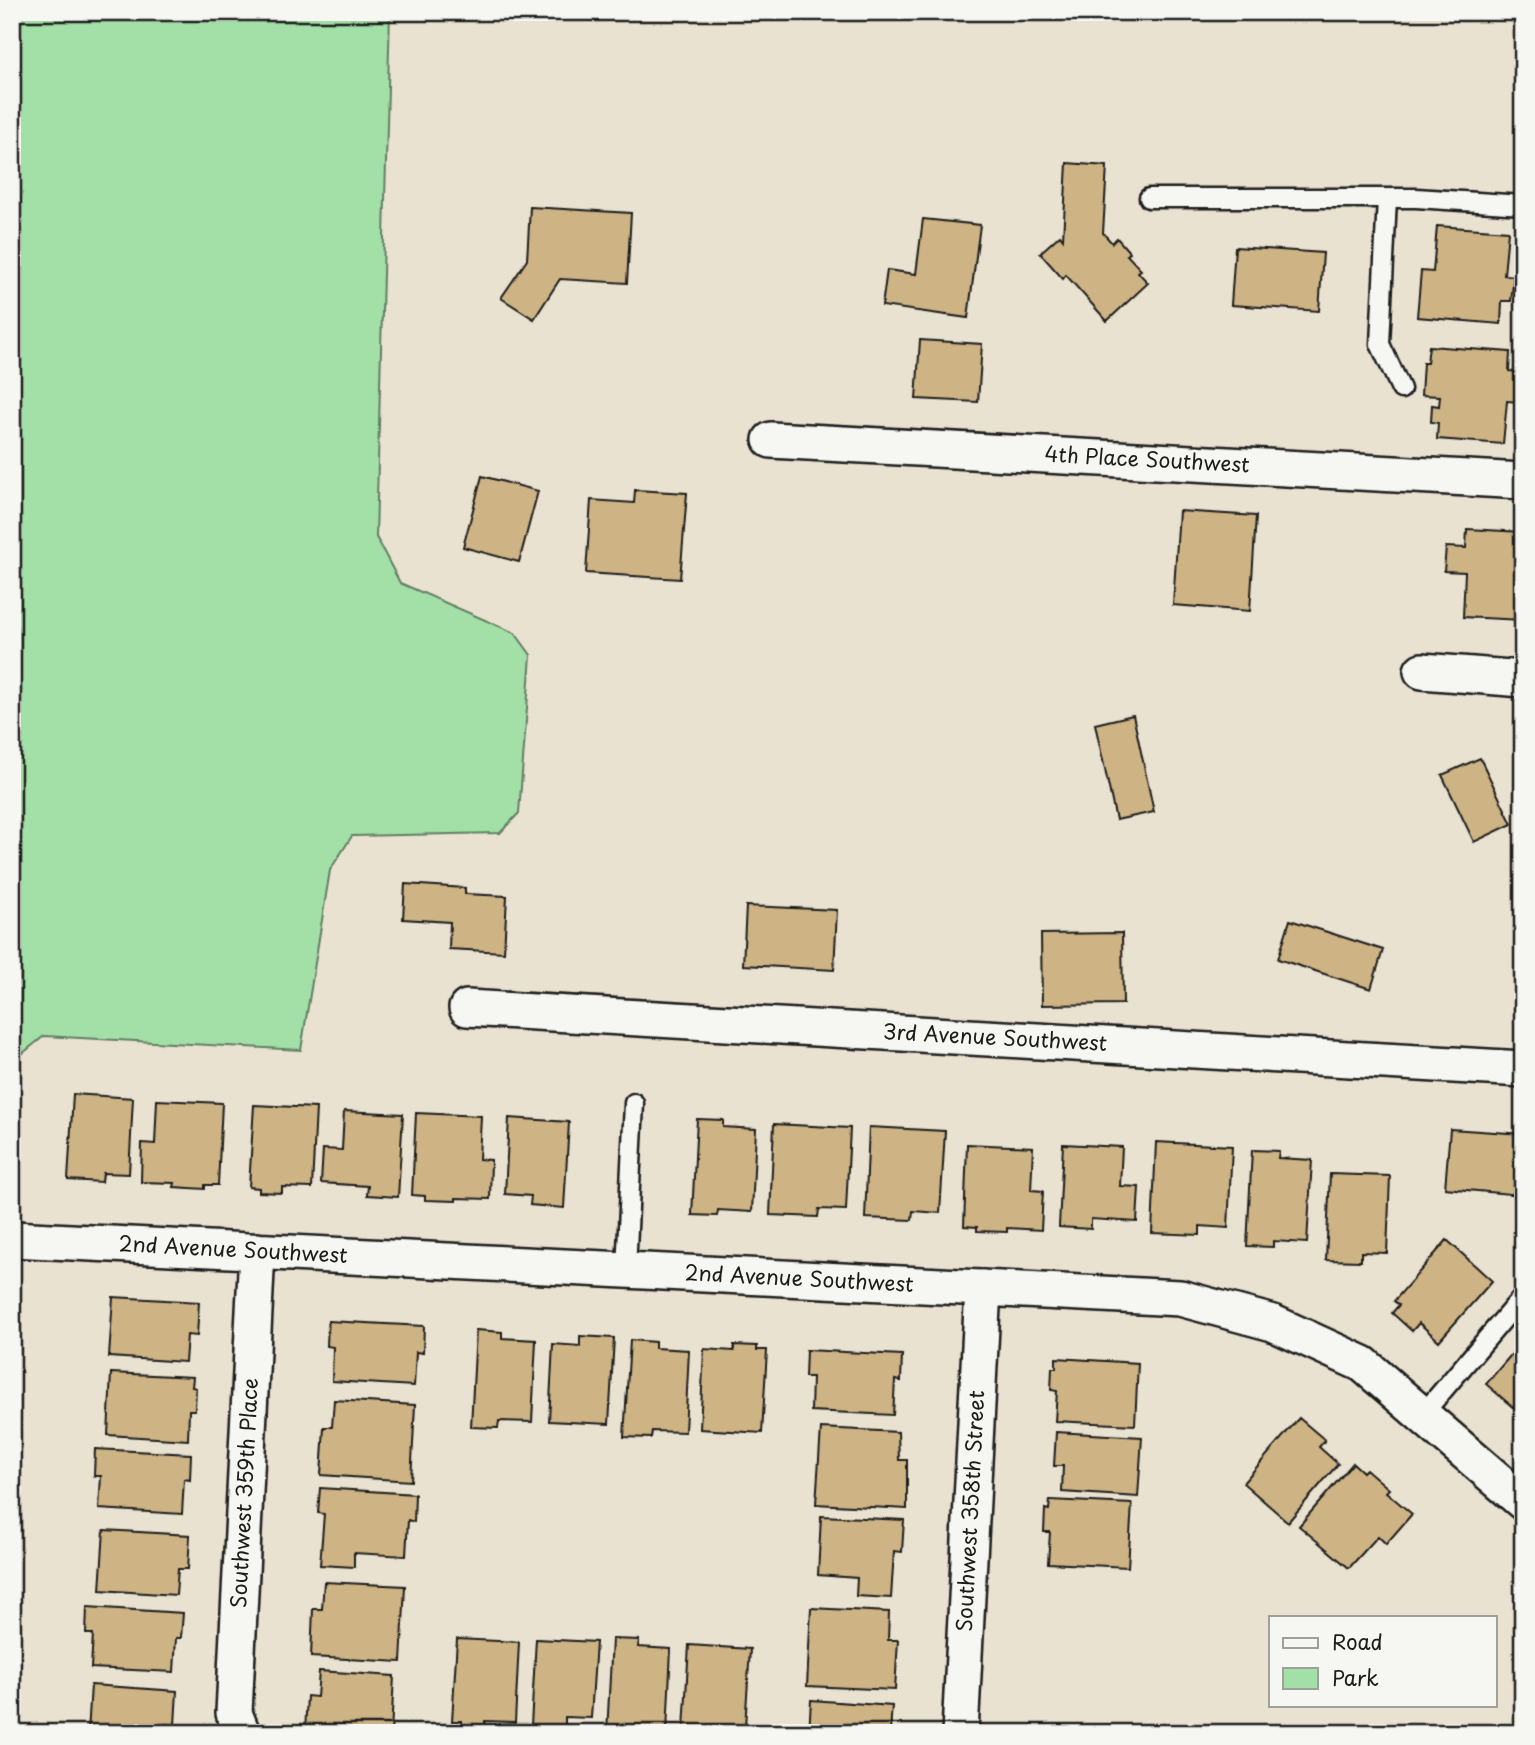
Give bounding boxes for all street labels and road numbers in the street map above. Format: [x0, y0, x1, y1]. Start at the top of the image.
street label: 4th Place Southwest [1044, 437, 1250, 479]
street label: 3rd Avenue Southwest [882, 1014, 1108, 1058]
street label: 2nd Avenue Southwest [118, 1226, 348, 1270]
street label: 2nd Avenue Southwest [684, 1255, 914, 1299]
street label: Southwest 359th Place [221, 1377, 265, 1609]
street label: Southwest 358th Street [947, 1389, 991, 1632]

